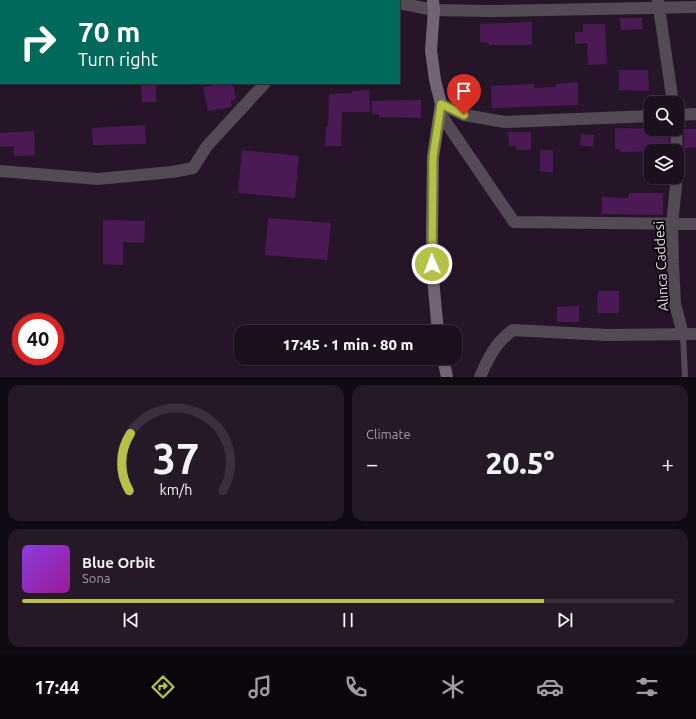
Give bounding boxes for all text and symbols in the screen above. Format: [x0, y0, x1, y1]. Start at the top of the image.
icon: right [12, 16, 64, 68]
text: 70 m [78, 16, 140, 47]
text: Turn right [78, 49, 158, 69]
pin [447, 74, 481, 115]
icon: arrive [453, 80, 475, 102]
map controls [644, 96, 684, 184]
button: search [644, 96, 684, 136]
button: layers [644, 144, 684, 184]
street label: Alınca Caddesi [651, 220, 671, 312]
position arrow [411, 243, 453, 285]
speed limit sign: 40 [12, 313, 64, 365]
text: 17:45 · 1 min · 80 m [283, 336, 413, 353]
text: Climate [366, 427, 411, 441]
text: 37 [153, 435, 199, 482]
text: 20.5° [485, 446, 555, 480]
text: − [366, 451, 378, 476]
text: + [662, 451, 674, 476]
text: km/h [160, 482, 192, 498]
text: Blue Orbit [82, 554, 155, 571]
text: Sona [82, 571, 111, 585]
icon: previous [120, 609, 142, 631]
icon: pause [337, 609, 359, 631]
icon: next [554, 609, 576, 631]
icon: directions [149, 673, 177, 701]
icon: music [246, 673, 274, 701]
icon: phone [342, 673, 370, 701]
icon: climate [439, 673, 467, 701]
icon: car [536, 673, 564, 701]
icon: filters [633, 673, 661, 701]
text: 17:44 [34, 677, 80, 697]

